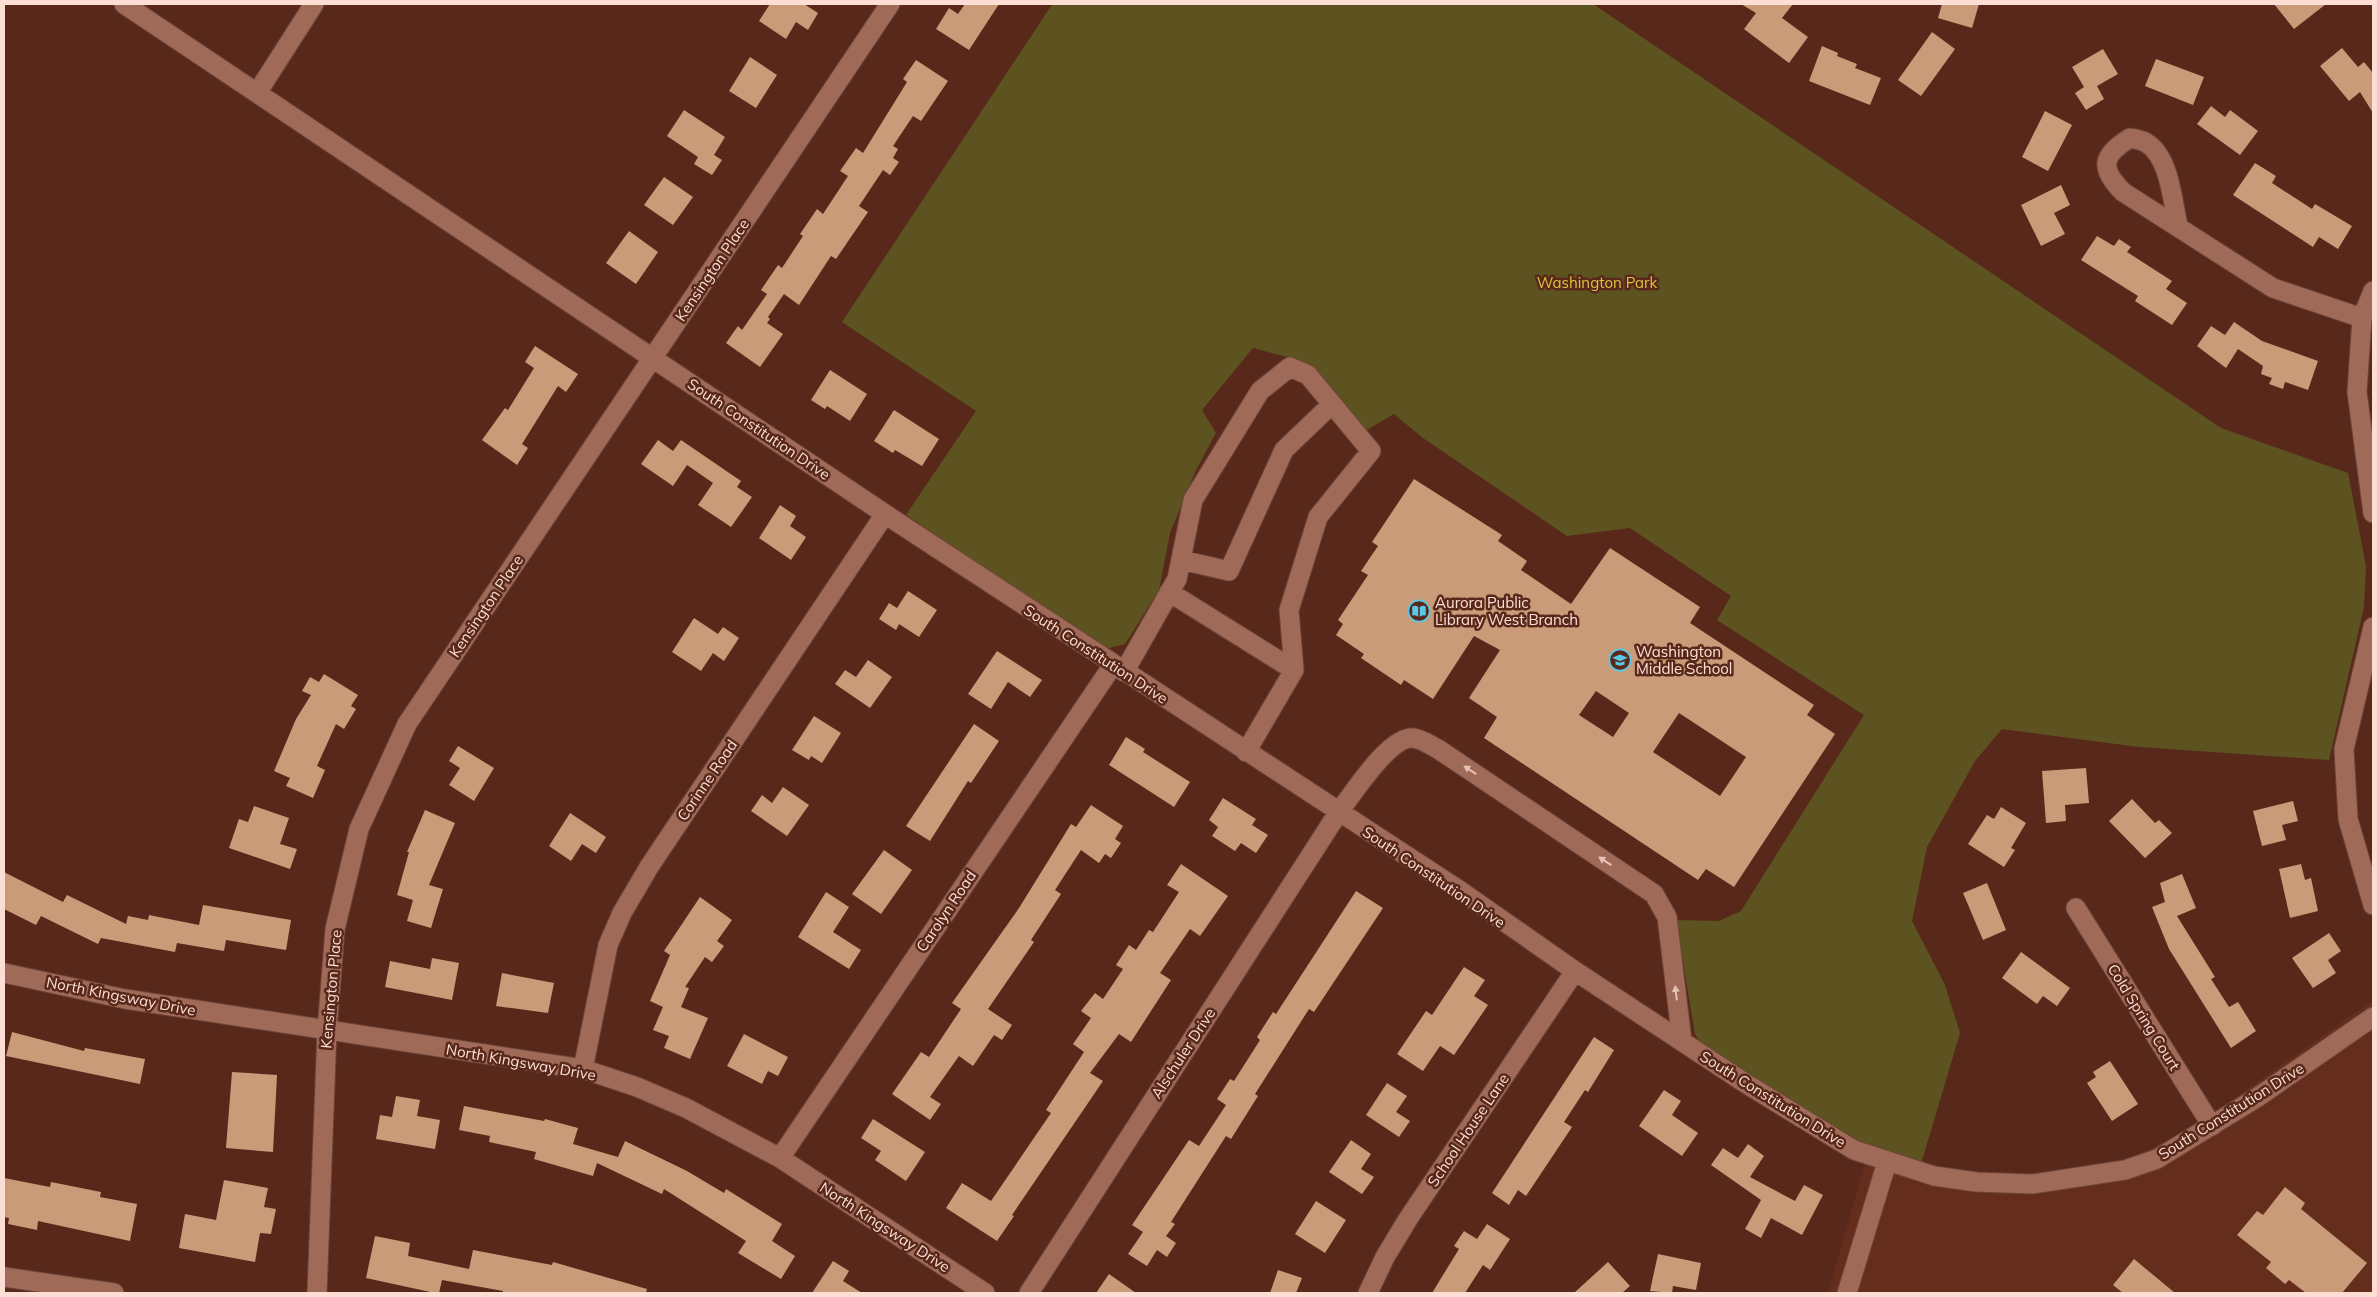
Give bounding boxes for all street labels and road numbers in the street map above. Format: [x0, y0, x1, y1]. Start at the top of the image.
street label: Kensington Place [671, 215, 753, 325]
street label: South Constitution Drive [684, 374, 834, 484]
street label: Kensington Place [445, 551, 527, 661]
street label: South Constitution Drive [1020, 600, 1172, 708]
street label: Corinne Road [673, 736, 741, 824]
street label: South Constitution Drive [1359, 822, 1509, 932]
street label: Carolyn Road [912, 867, 980, 955]
street label: Kensington Place [316, 929, 346, 1049]
street label: Cold Spring Court [2104, 960, 2184, 1074]
street label: North Kingsway Drive [45, 972, 197, 1020]
street label: Alschuler Drive [1147, 1004, 1219, 1102]
street label: North Kingsway Drive [445, 1039, 597, 1085]
street label: South Constitution Drive [1697, 1046, 1849, 1152]
street label: South Constitution Drive [2155, 1058, 2307, 1164]
street label: School House Lane [1423, 1070, 1513, 1190]
street label: North Kingsway Drive [816, 1178, 954, 1276]

